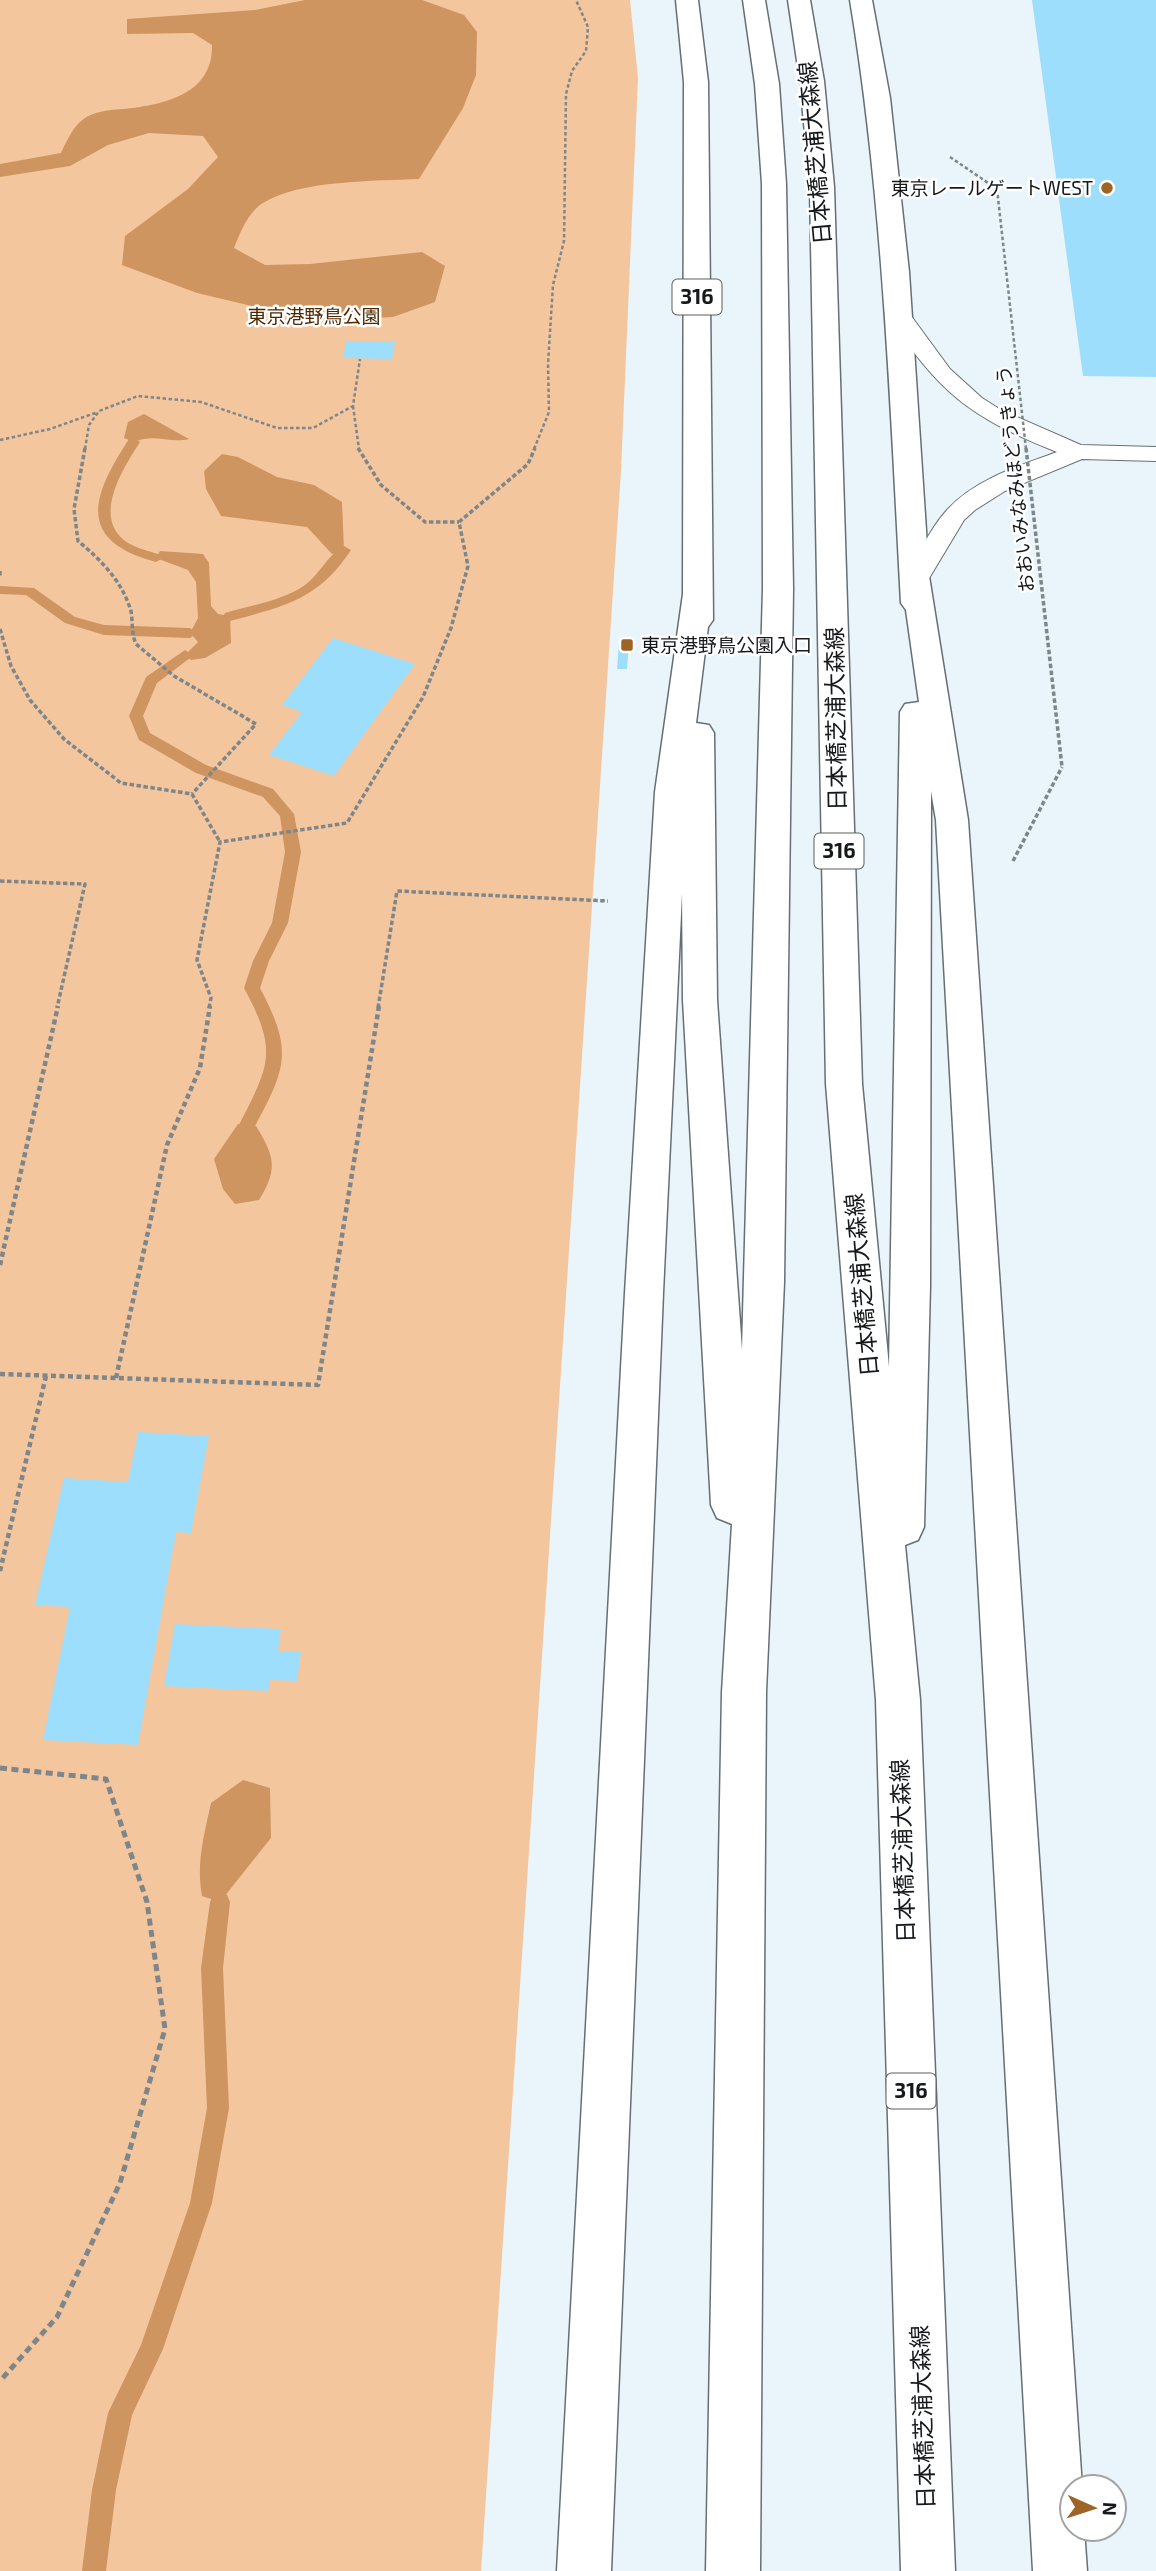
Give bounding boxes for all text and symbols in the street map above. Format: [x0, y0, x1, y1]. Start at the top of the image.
street label: 日本橋芝浦大森線 [792, 60, 836, 246]
place label: 東京レールゲートWEST [891, 176, 1093, 199]
marker: 東京レールゲートWEST [1099, 180, 1115, 196]
road number: 316 [672, 280, 722, 314]
park label: 東京港野鳥公園 [247, 304, 381, 327]
street label: おおいみなみほどうきょう [991, 364, 1038, 594]
street label: 日本橋芝浦大森線 [819, 627, 851, 811]
place label: 東京港野鳥公園入口 [641, 633, 812, 656]
marker: 東京港野鳥公園入口 [619, 637, 635, 653]
road number: 316 [814, 834, 864, 868]
street label: 日本橋芝浦大森線 [839, 1192, 883, 1378]
street label: 日本橋芝浦大森線 [885, 1759, 919, 1943]
road number: 316 [886, 2074, 936, 2108]
street label: 日本橋芝浦大森線 [905, 2325, 939, 2509]
north arrow [1058, 2473, 1128, 2543]
text: N [1099, 2501, 1122, 2516]

